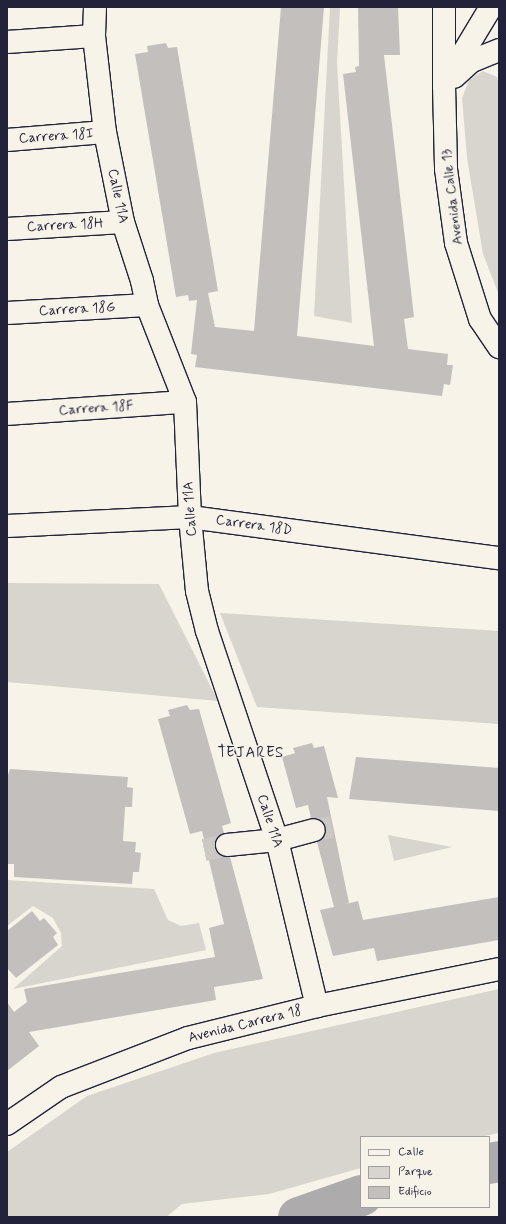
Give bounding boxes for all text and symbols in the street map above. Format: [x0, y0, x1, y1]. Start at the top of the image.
street label: Carrera 18I [18, 125, 94, 147]
street label: Avenida Calle 13 [438, 148, 466, 246]
street label: Calle 11A [104, 167, 132, 225]
street label: Carrera 18H [26, 215, 104, 235]
street label: Carrera 18G [38, 299, 116, 319]
street label: Carrera 18F [58, 397, 134, 419]
street label: Calle 11A [180, 481, 200, 537]
street label: Carrera 18D [215, 511, 293, 539]
district label: TEJARES [217, 745, 285, 763]
street label: Calle 11A [253, 792, 287, 850]
street label: Avenida Carrera 18 [186, 1002, 304, 1046]
legend [360, 1136, 490, 1208]
text: Calle [398, 1144, 424, 1160]
text: Parque [398, 1164, 433, 1180]
text: Edificio [398, 1184, 432, 1200]

